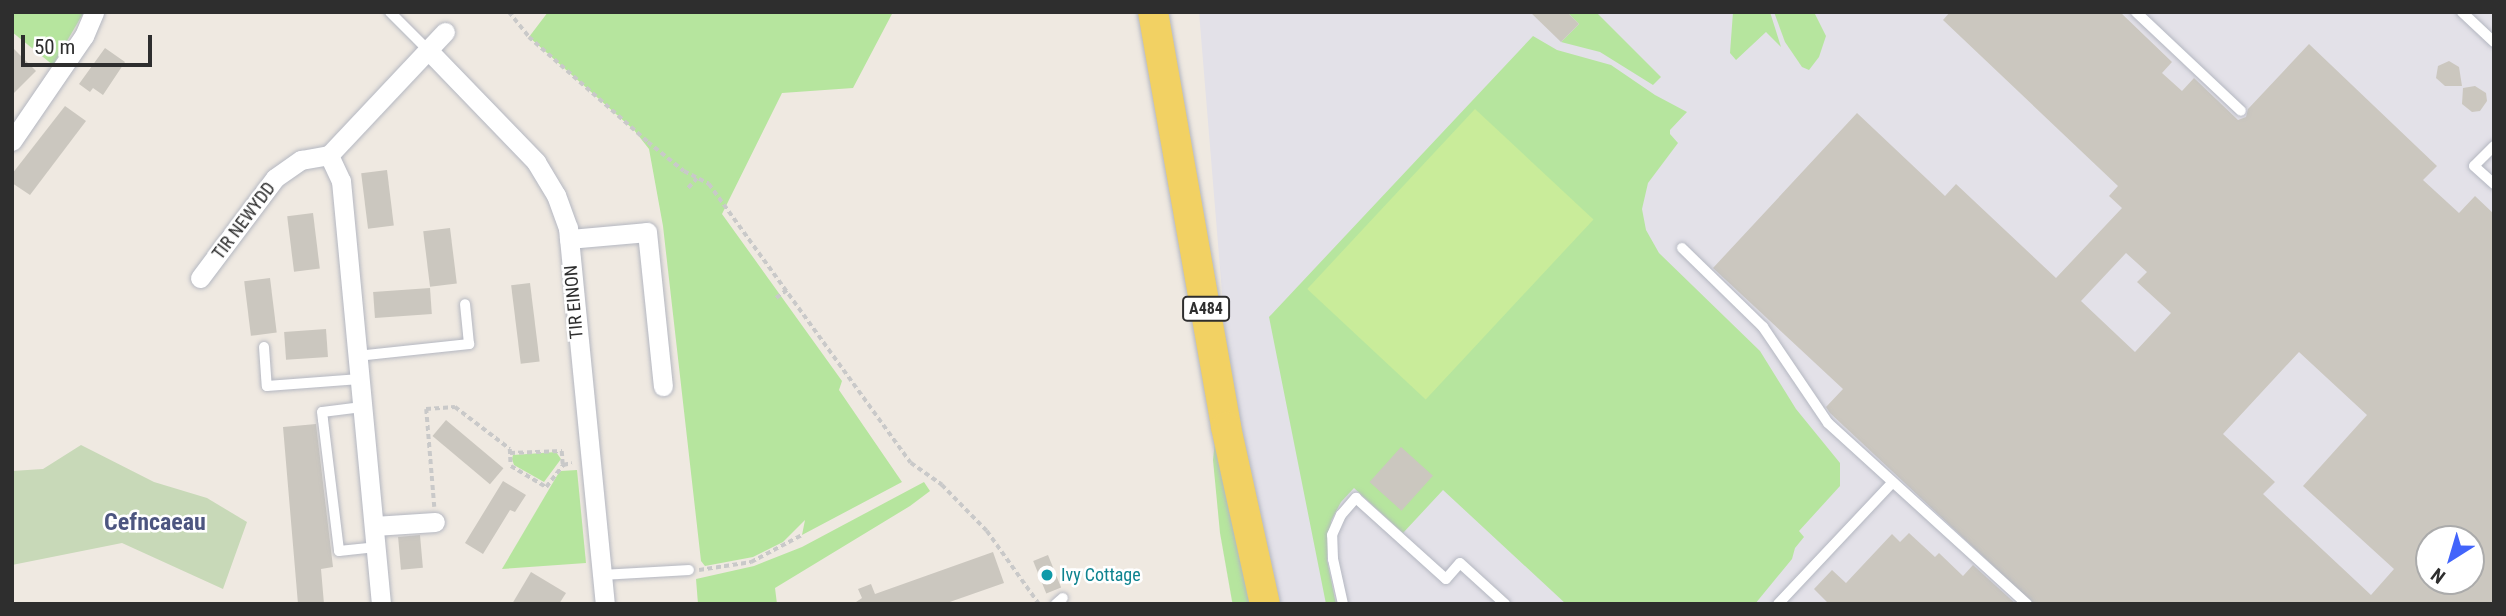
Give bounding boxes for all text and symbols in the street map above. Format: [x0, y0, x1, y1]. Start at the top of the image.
scale bar [24, 21, 156, 65]
text: 50 m [34, 35, 75, 59]
street label: TIR NEWYDD [208, 178, 280, 264]
street label: TIR EINON [560, 264, 588, 340]
road number: A484 [1182, 296, 1230, 322]
district label: Cefncaeau [104, 509, 206, 537]
north arrow [2415, 525, 2485, 595]
text: N [2427, 563, 2450, 588]
place label: Ivy Cottage [1061, 564, 1141, 586]
marker: Ivy Cottage [1039, 567, 1055, 583]

